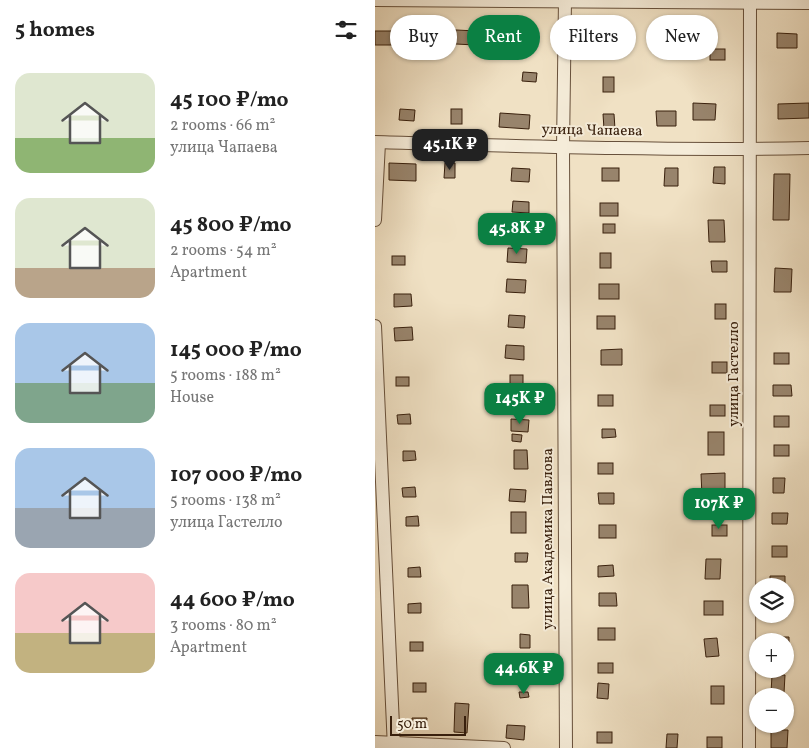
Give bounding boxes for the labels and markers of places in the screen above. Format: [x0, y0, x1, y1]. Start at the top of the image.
pin: 45.1K ₽ [404, 128, 496, 171]
pin: 45.8K ₽ [471, 212, 563, 255]
pin: 145K ₽ [479, 382, 561, 425]
pin: 107K ₽ [678, 488, 760, 530]
pin: 44.6K ₽ [478, 652, 570, 695]

